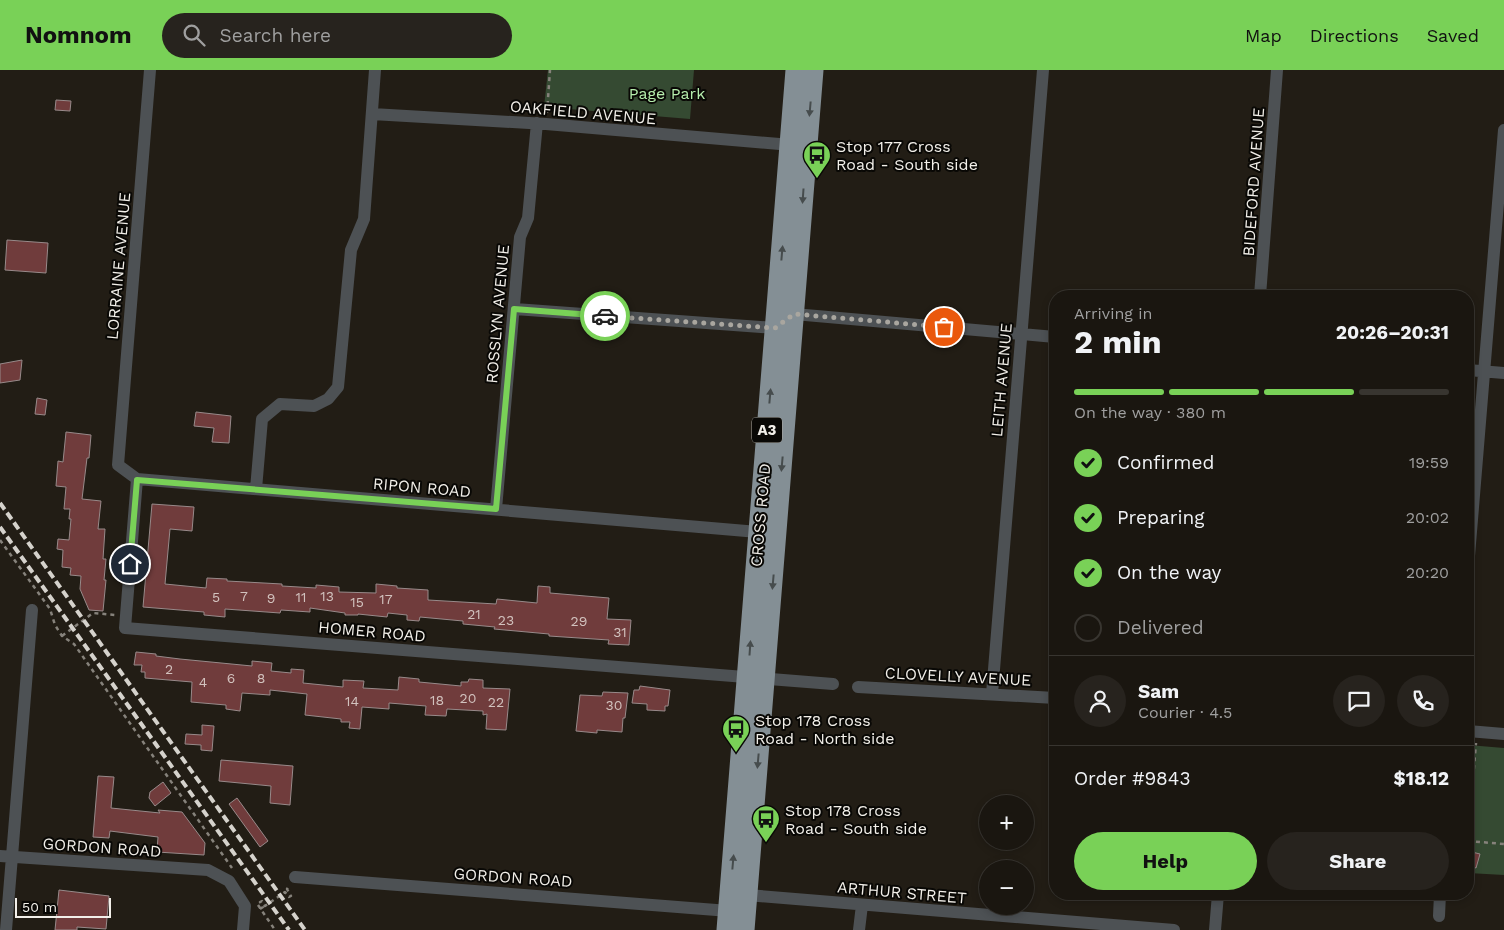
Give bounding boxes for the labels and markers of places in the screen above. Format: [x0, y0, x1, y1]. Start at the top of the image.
place label: Stop 177 Cross Road - South side [836, 137, 978, 174]
bus stop icon: Stop 177 Cross Road - South side [802, 140, 832, 179]
pin [923, 306, 965, 348]
pin [109, 543, 151, 585]
place label: Stop 178 Cross Road - North side [755, 711, 894, 748]
bus stop icon: Stop 178 Cross Road - North side [721, 714, 751, 753]
place label: Stop 178 Cross Road - South side [785, 801, 927, 838]
bus stop icon: Stop 178 Cross Road - South side [751, 804, 781, 843]

